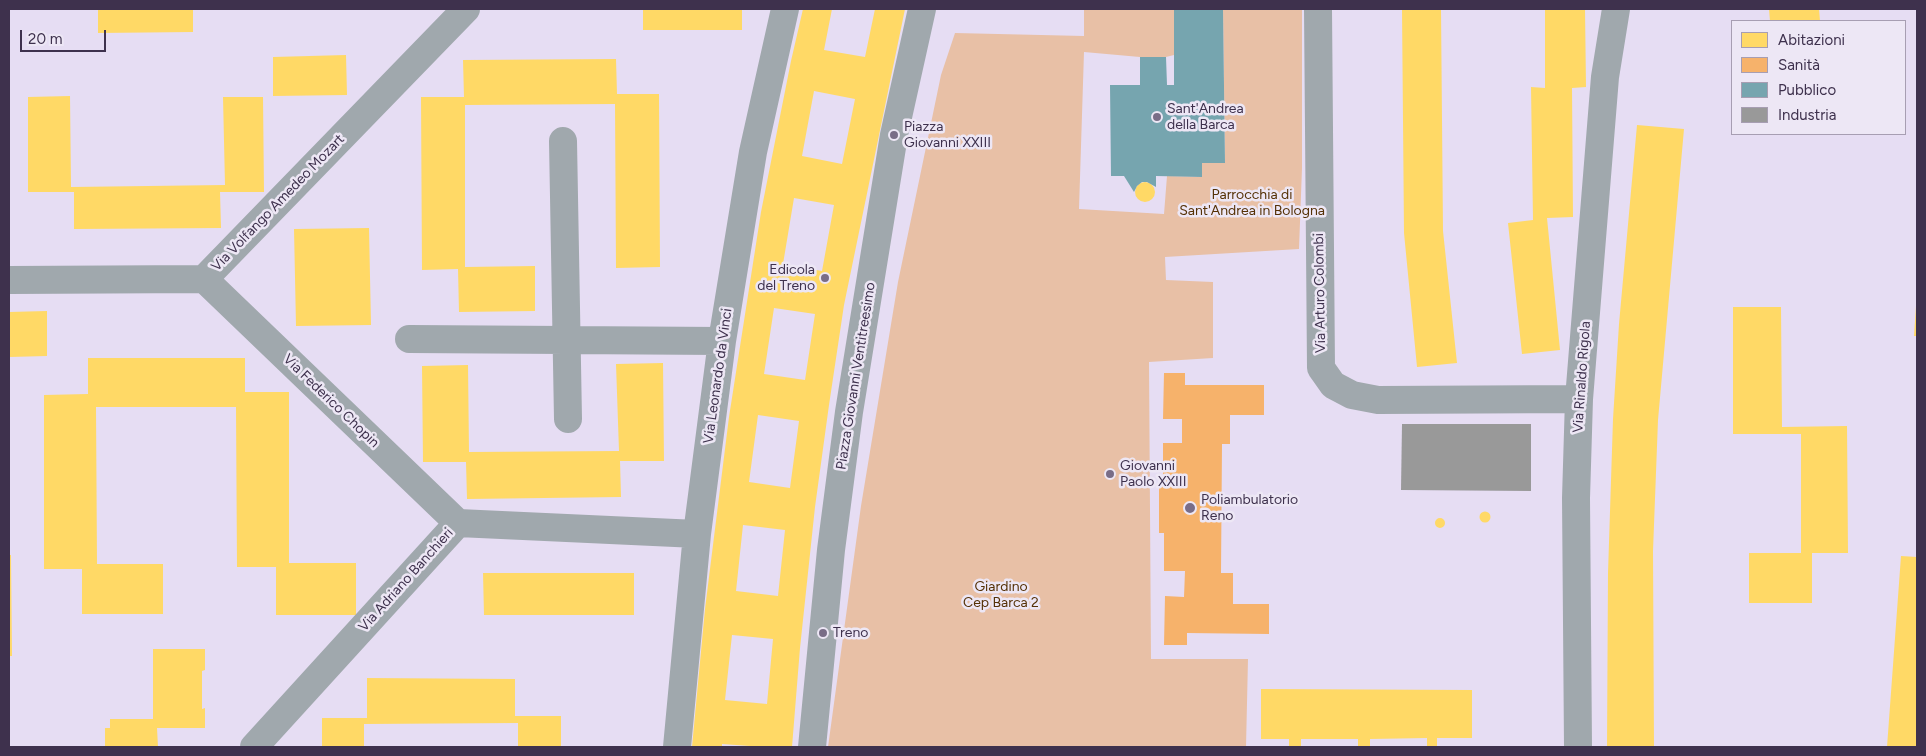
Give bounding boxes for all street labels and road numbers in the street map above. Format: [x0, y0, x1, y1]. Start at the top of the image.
street label: Via Volfango Amedeo Mozart [208, 131, 348, 275]
street label: Via Arturo Colombi [1311, 233, 1329, 353]
street label: Piazza Giovanni Ventitreesimo [833, 281, 879, 471]
street label: Via Leonardo da Vinci [700, 307, 736, 445]
street label: Via Rinaldo Rigola [1570, 321, 1594, 433]
street label: Via Federico Chopin [279, 351, 383, 451]
street label: Via Adriano Banchieri [355, 525, 457, 635]

